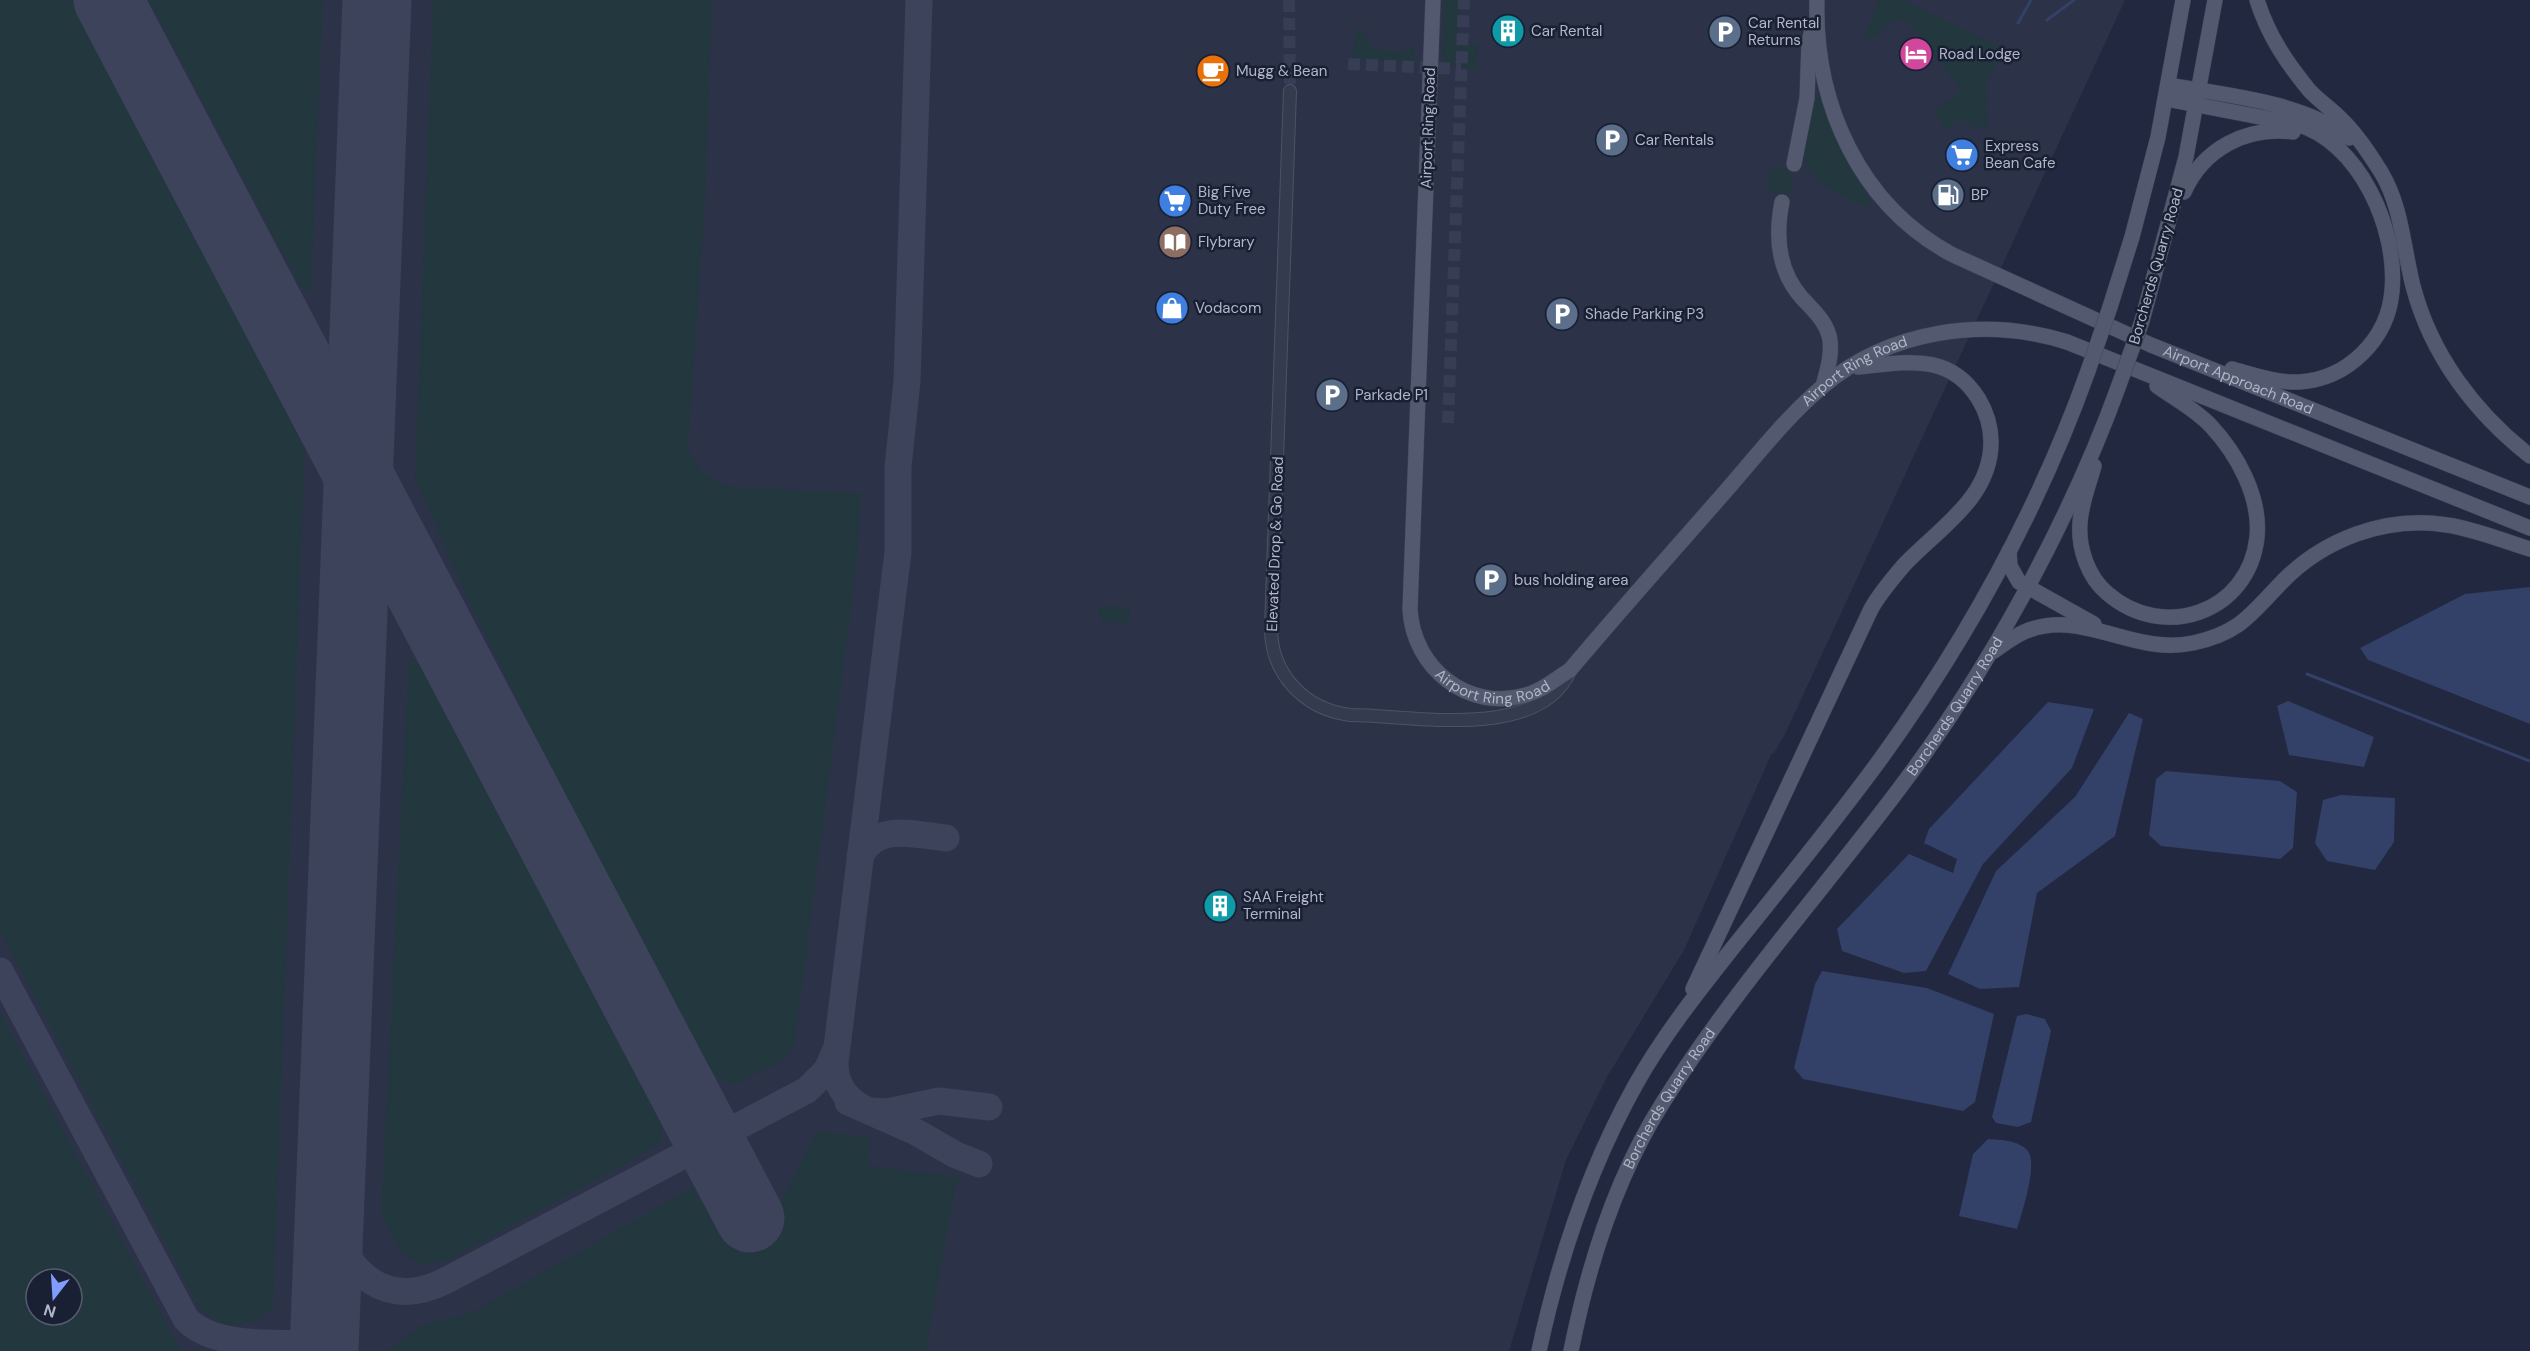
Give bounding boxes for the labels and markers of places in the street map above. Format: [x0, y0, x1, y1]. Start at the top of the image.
building icon: Car Rental [1490, 13, 1526, 49]
place label: Car Rental Returns [1748, 13, 1819, 50]
parking icon: Car Rental Returns [1707, 14, 1743, 50]
place label: Car Rental [1531, 21, 1602, 41]
hotel icon: Road Lodge [1898, 36, 1934, 72]
place label: Road Lodge [1939, 44, 2020, 64]
cafe icon: Mugg & Bean [1195, 53, 1231, 89]
place label: Mugg & Bean [1236, 61, 1327, 81]
parking icon: Car Rentals [1594, 122, 1630, 158]
place label: Car Rentals [1635, 130, 1714, 150]
place label: Express Bean Cafe [1985, 136, 2056, 173]
supermarket icon: Express Bean Cafe [1944, 137, 1980, 173]
fuel station icon: BP [1930, 177, 1966, 213]
place label: Big Five Duty Free [1198, 182, 1265, 219]
supermarket icon: Big Five Duty Free [1157, 183, 1193, 219]
place label: BP [1971, 185, 1989, 205]
library icon: Flybrary [1157, 224, 1193, 260]
place label: Flybrary [1198, 232, 1255, 252]
shop icon: Vodacom [1154, 290, 1190, 326]
parking icon: Shade Parking P3 [1544, 296, 1580, 332]
place label: Vodacom [1195, 298, 1261, 318]
place label: Shade Parking P3 [1585, 304, 1704, 324]
parking icon: Parkade P1 [1314, 377, 1350, 413]
place label: Parkade P1 [1355, 385, 1428, 405]
parking icon: bus holding area [1473, 562, 1509, 598]
place label: bus holding area [1514, 570, 1628, 590]
place label: SAA Freight Terminal [1243, 887, 1324, 924]
building icon: SAA Freight Terminal [1202, 888, 1238, 924]

